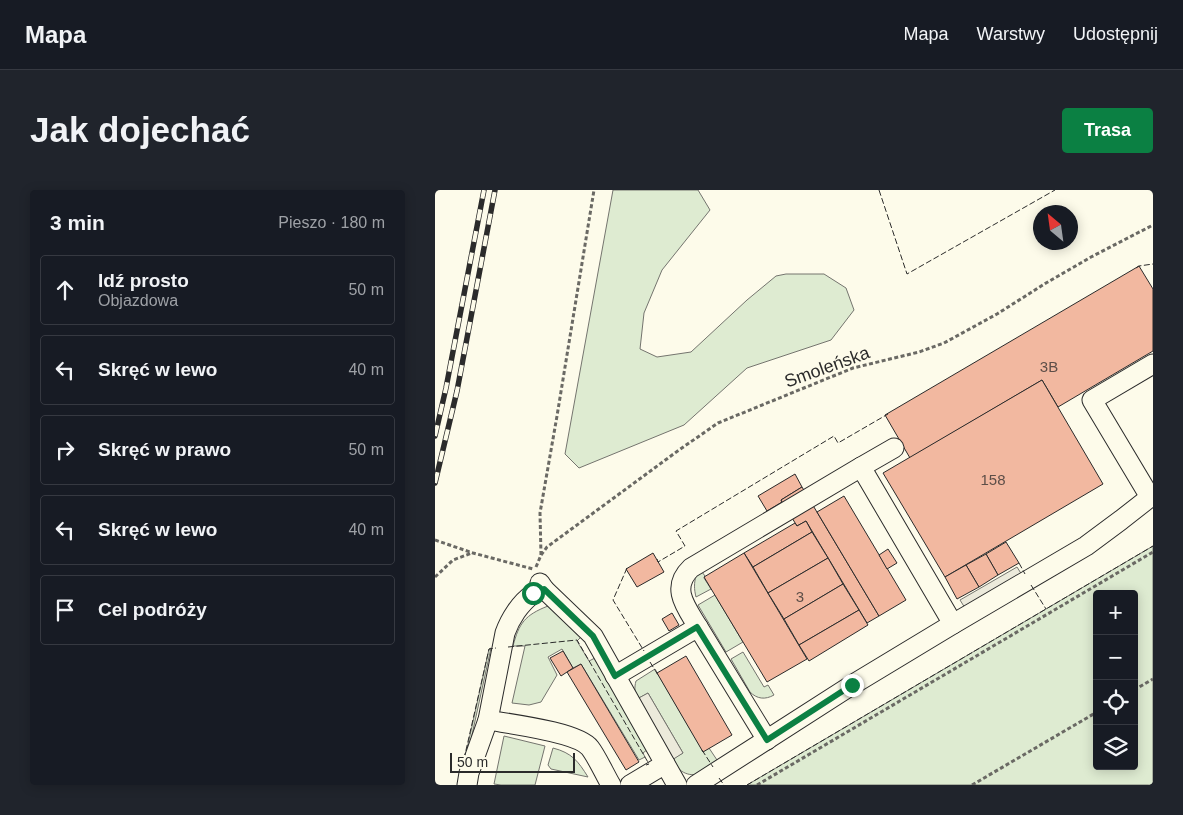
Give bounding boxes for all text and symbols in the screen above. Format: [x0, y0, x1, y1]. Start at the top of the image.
text: Mapa [25, 21, 86, 48]
text: Mapa [904, 24, 949, 44]
text: Warstwy [977, 24, 1045, 44]
text: Udostępnij [1073, 24, 1158, 44]
button: Trasa [1062, 108, 1153, 153]
text: Jak dojechać [30, 110, 250, 149]
north arrow [1033, 205, 1078, 250]
text: 3 min [50, 211, 105, 234]
text: Pieszo · 180 m [278, 214, 385, 231]
text: Idź prosto [98, 270, 189, 291]
icon: ahead [51, 276, 79, 304]
text: 50 m [348, 281, 384, 298]
text: Objazdowa [98, 292, 178, 309]
street label: Smoleńska [782, 342, 873, 392]
icon: left [51, 356, 79, 384]
house number: 3B [1040, 358, 1058, 375]
text: Skręć w lewo [98, 359, 217, 380]
text: 40 m [348, 361, 384, 378]
icon: right [51, 436, 79, 464]
text: Skręć w prawo [98, 439, 231, 460]
text: 50 m [348, 441, 384, 458]
house number: 158 [980, 471, 1006, 488]
icon: left [51, 516, 79, 544]
text: Skręć w lewo [98, 519, 217, 540]
text: 40 m [348, 521, 384, 538]
route start [522, 582, 545, 605]
house number: 3 [796, 588, 804, 605]
map controls [1093, 590, 1138, 770]
button: + [1093, 590, 1138, 635]
icon: arrive [51, 596, 79, 624]
text: Cel podróży [98, 599, 207, 620]
button: − [1093, 635, 1138, 680]
route end [841, 674, 864, 697]
button: locate [1093, 680, 1138, 725]
button: layers [1093, 725, 1138, 770]
scale bar [450, 750, 575, 773]
text: 50 m [457, 754, 488, 770]

